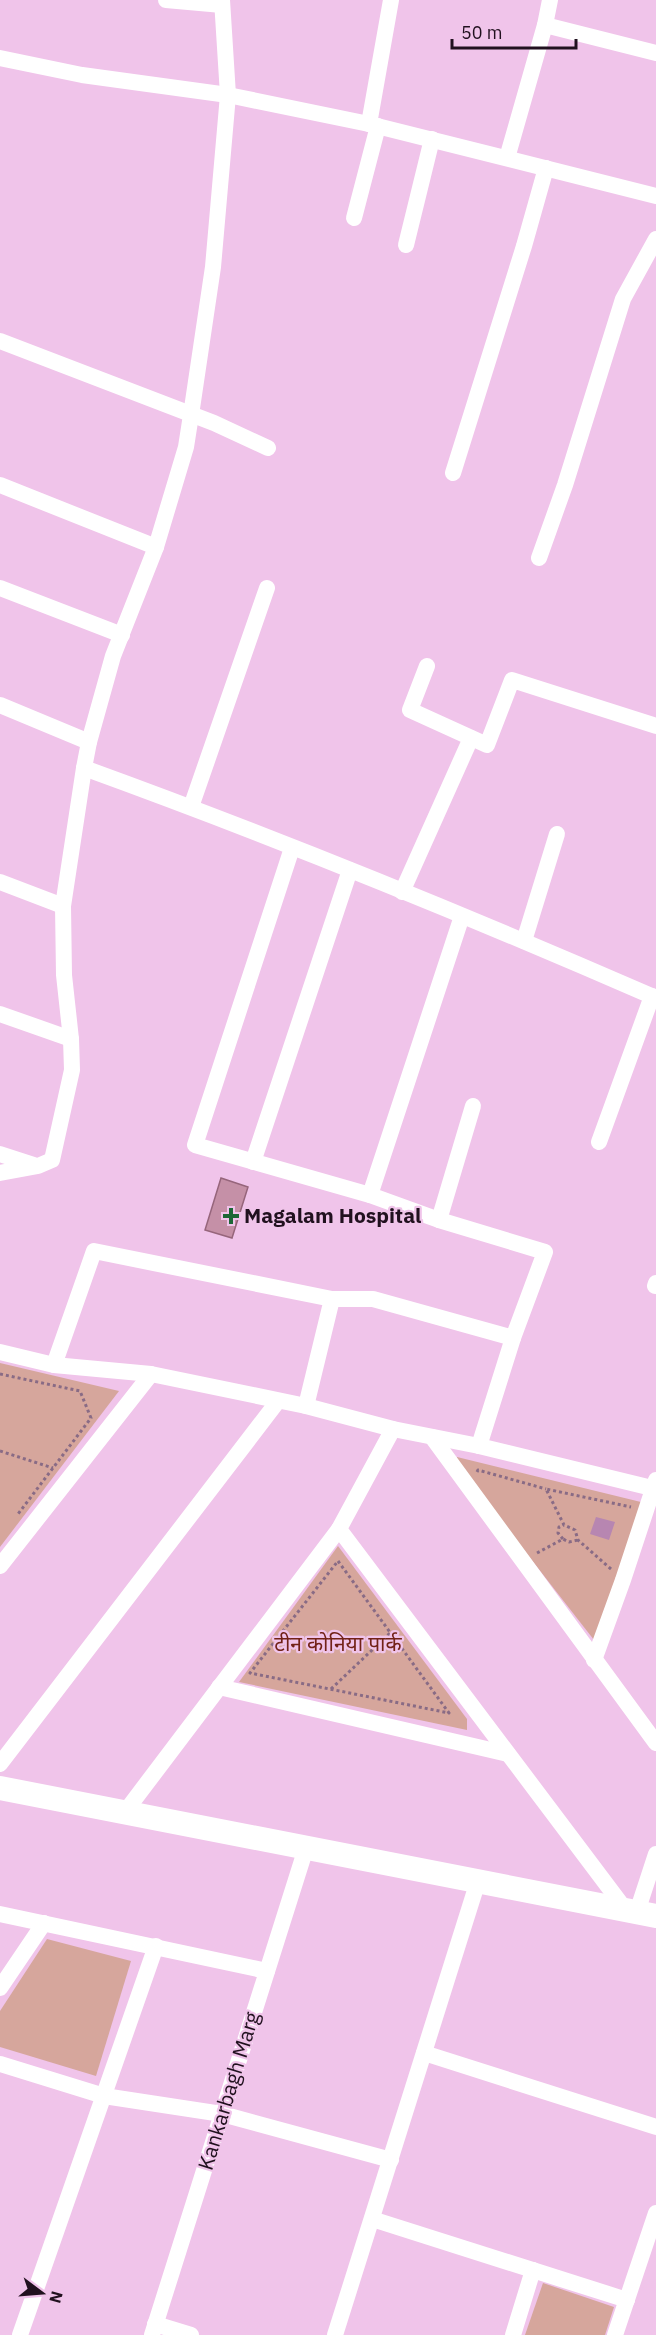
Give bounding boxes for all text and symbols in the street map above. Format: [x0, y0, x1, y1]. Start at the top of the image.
scale bar [452, 12, 576, 50]
text: 50 m [461, 21, 503, 44]
place label: Magalam Hospital [244, 1201, 421, 1229]
marker: Magalam Hospital [222, 1207, 240, 1225]
park label: टीन कोनिया पार्क [274, 1629, 403, 1657]
street label: Kankarbagh Marg [191, 2008, 265, 2173]
north arrow [12, 2263, 72, 2323]
text: N [45, 2289, 68, 2305]

